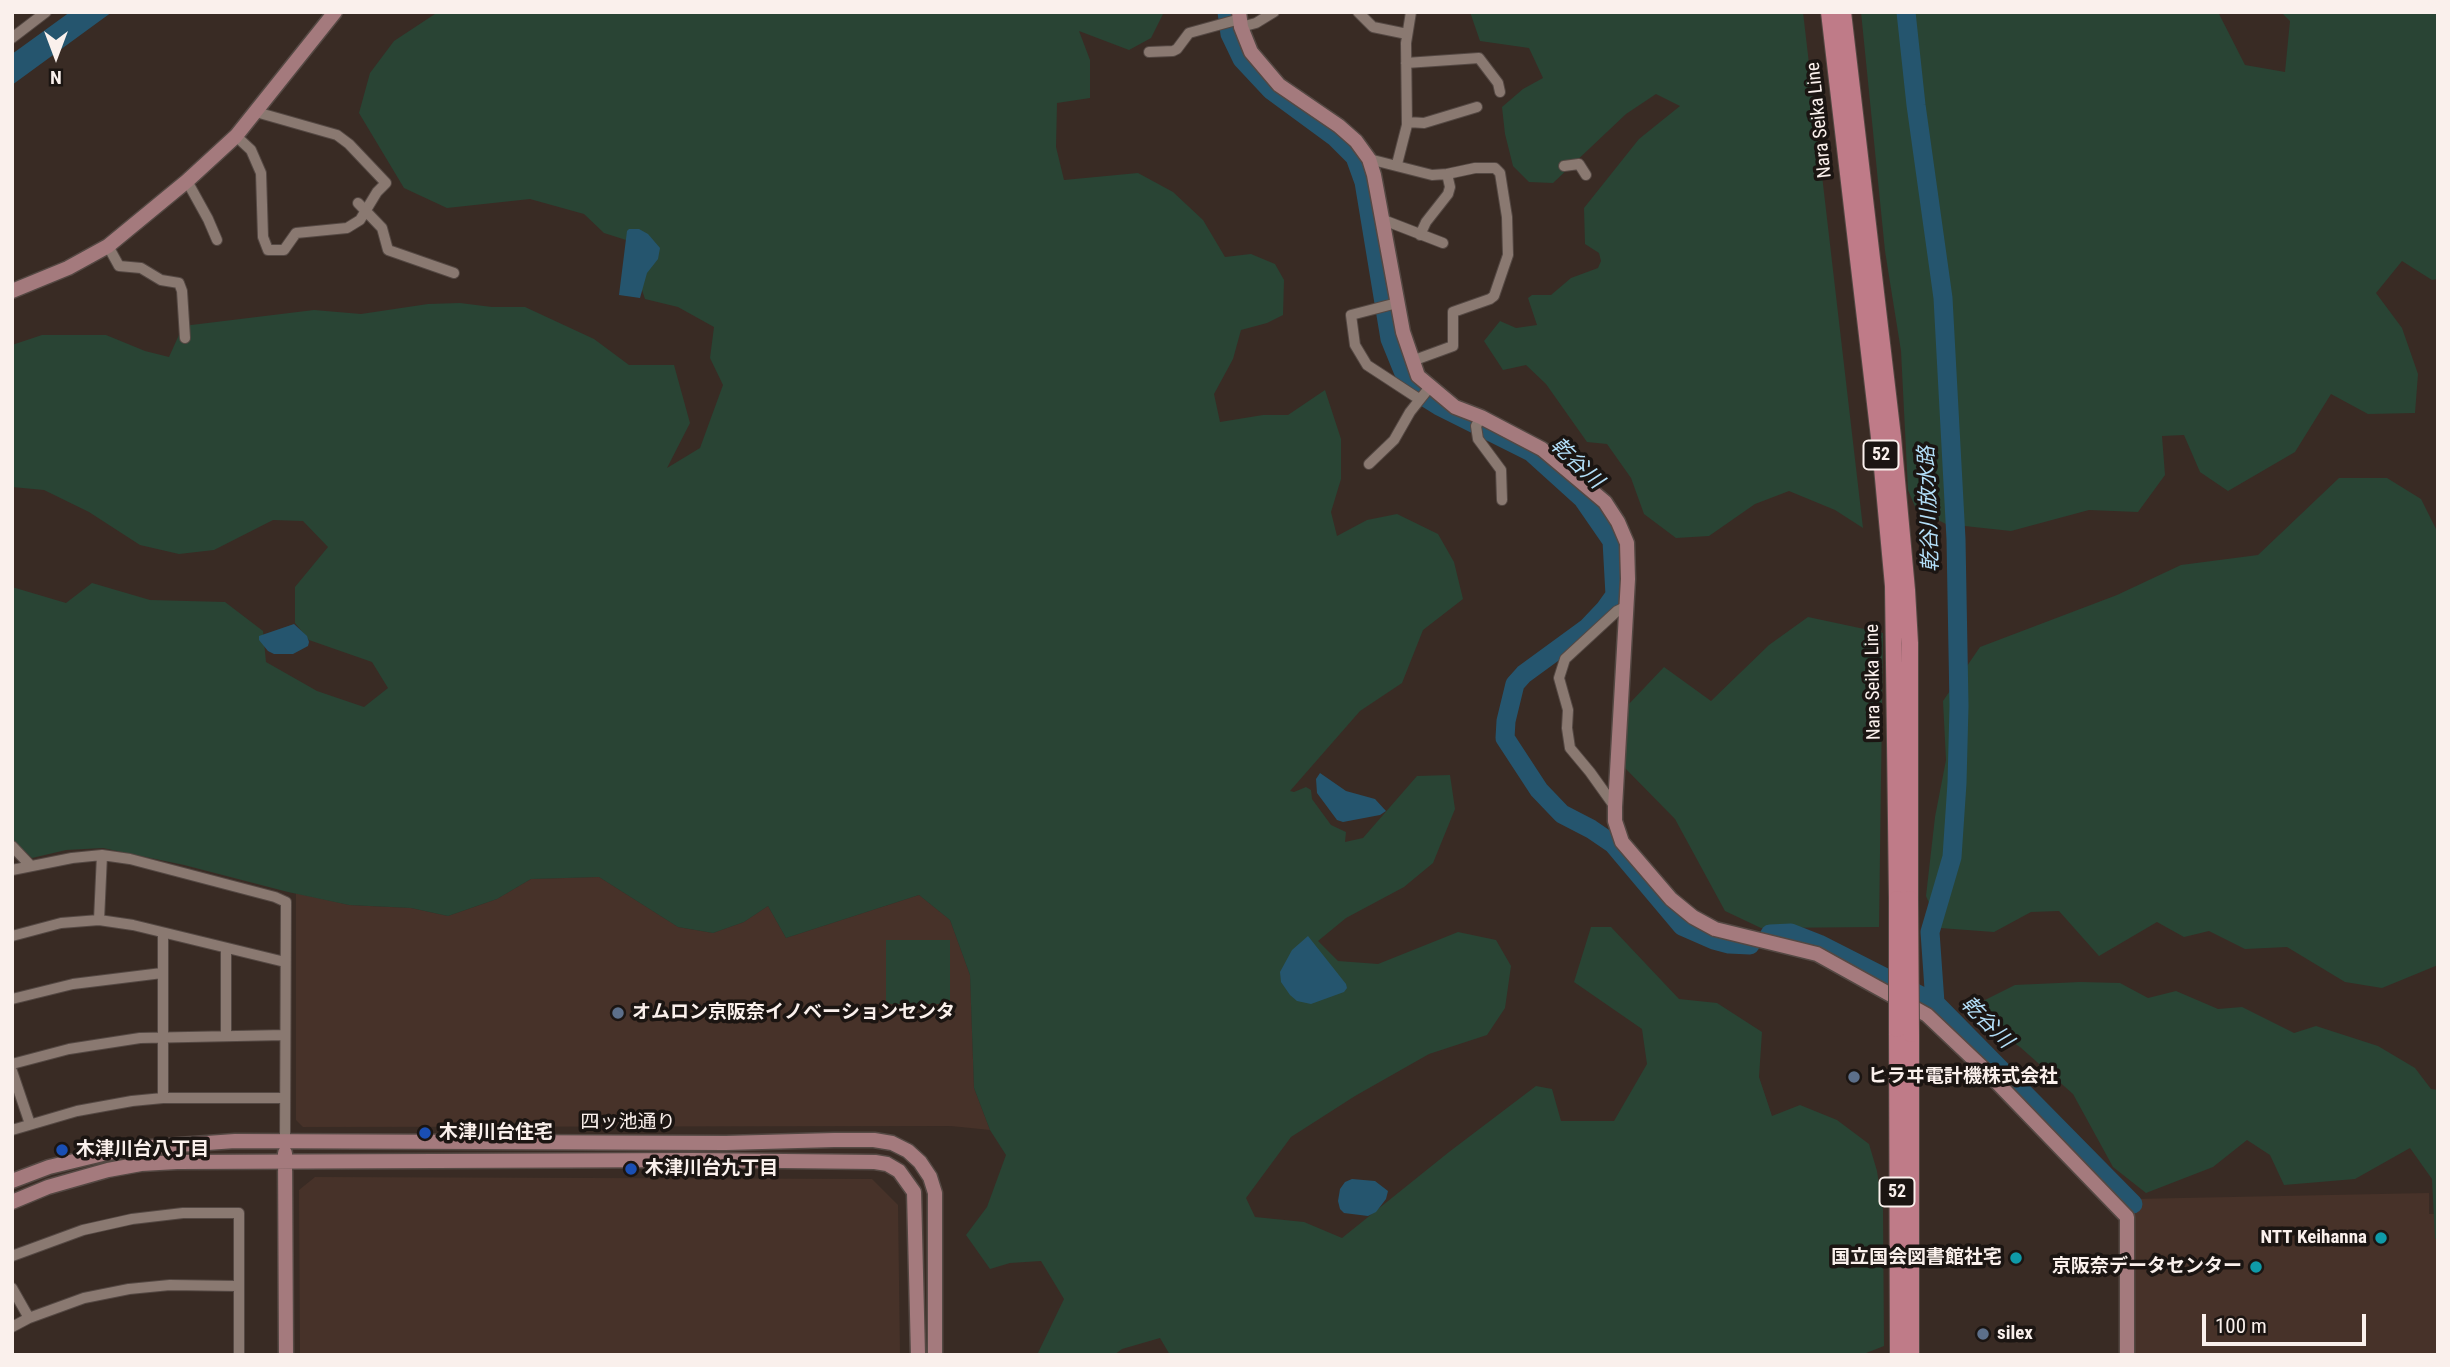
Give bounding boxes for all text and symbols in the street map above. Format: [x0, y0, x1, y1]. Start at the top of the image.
north arrow [21, 21, 91, 91]
street label: Nara Seika Line [1803, 61, 1837, 179]
text: N [50, 66, 62, 89]
water label: 乾谷川 [1544, 433, 1608, 495]
road number: 52 [1864, 440, 1898, 470]
water label: 乾谷川放水路 [1915, 446, 1945, 572]
street label: Nara Seika Line [1862, 624, 1886, 740]
water label: 乾谷川 [1955, 992, 2017, 1054]
place label: オムロン京阪奈イノベーションセンタ [632, 1002, 955, 1024]
marker: オムロン京阪奈イノベーションセンタ [610, 1005, 626, 1021]
place label: ヒラヰ電計機株式会社 [1868, 1066, 2058, 1088]
marker: ヒラヰ電計機株式会社 [1846, 1069, 1862, 1085]
street label: 四ッ池通り [581, 1112, 675, 1134]
place label: 木津川台住宅 [439, 1122, 553, 1144]
marker: 木津川台住宅 [417, 1125, 433, 1141]
place label: 木津川台八丁目 [76, 1139, 209, 1161]
marker: 木津川台八丁目 [54, 1142, 70, 1158]
place label: 木津川台九丁目 [645, 1158, 778, 1180]
marker: 木津川台九丁目 [623, 1161, 639, 1177]
road number: 52 [1880, 1177, 1914, 1206]
place label: NTT Keihanna [2260, 1227, 2367, 1249]
marker: NTT Keihanna [2373, 1230, 2389, 1246]
place label: 国立国会図書館社宅 [1831, 1247, 2002, 1269]
marker: 国立国会図書館社宅 [2008, 1250, 2024, 1266]
place label: 京阪奈データセンター [2052, 1256, 2242, 1278]
marker: 京阪奈データセンター [2248, 1259, 2264, 1275]
scale bar [2205, 1300, 2370, 1344]
text: 100 m [2215, 1314, 2267, 1338]
place label: silex [1997, 1323, 2033, 1345]
marker: silex [1975, 1326, 1991, 1342]

